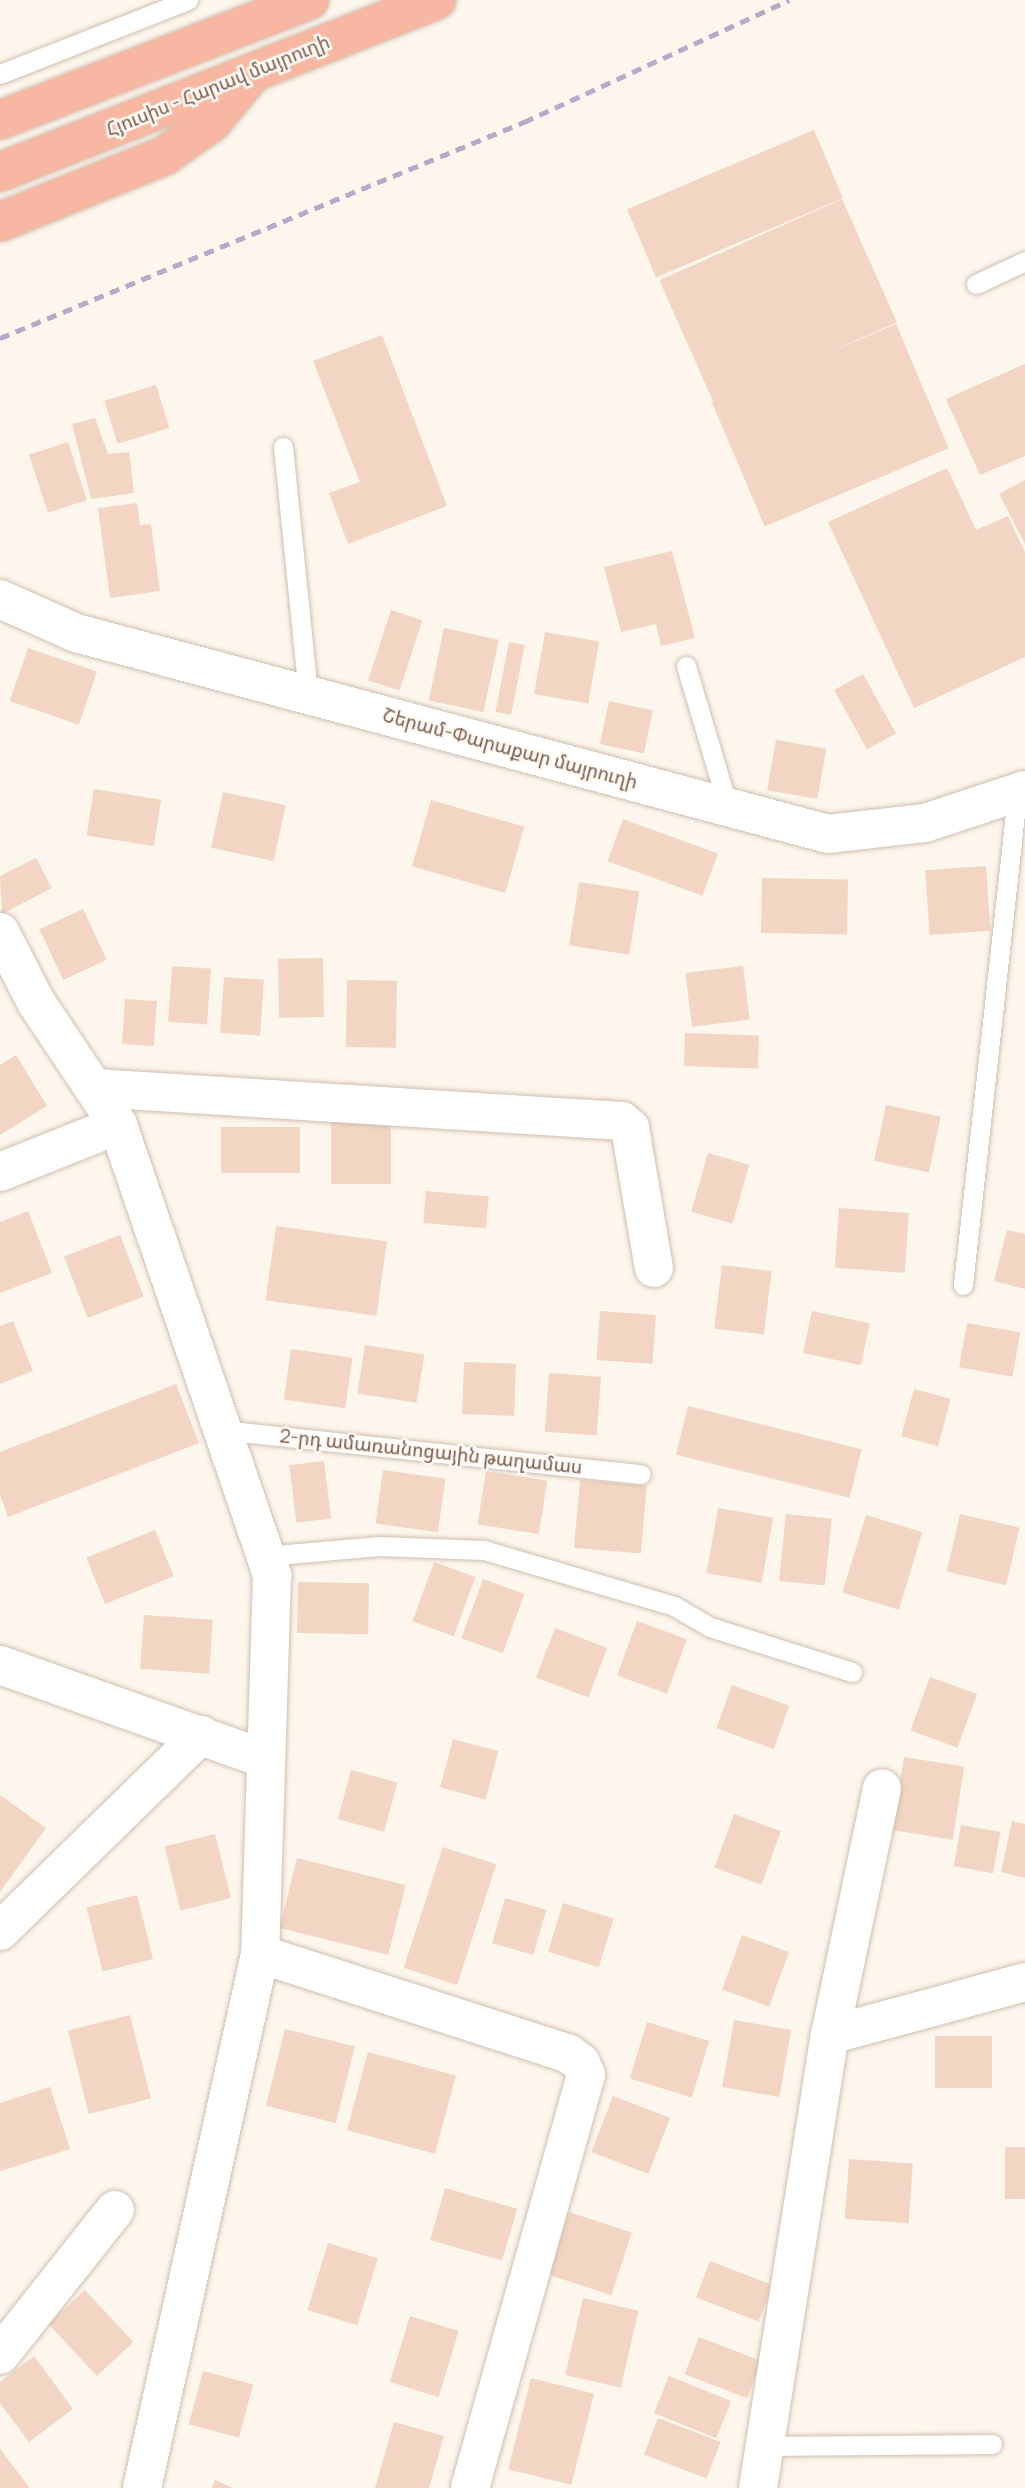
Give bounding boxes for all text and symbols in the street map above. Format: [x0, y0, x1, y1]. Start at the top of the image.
street label: Հյուսիս - Հարավ մայրուղի [103, 31, 333, 141]
street label: Շերամ-Փարաքար մայրուղի [380, 704, 640, 794]
street label: 2-րդ ամառանոցային թաղամաս [279, 1425, 583, 1479]

